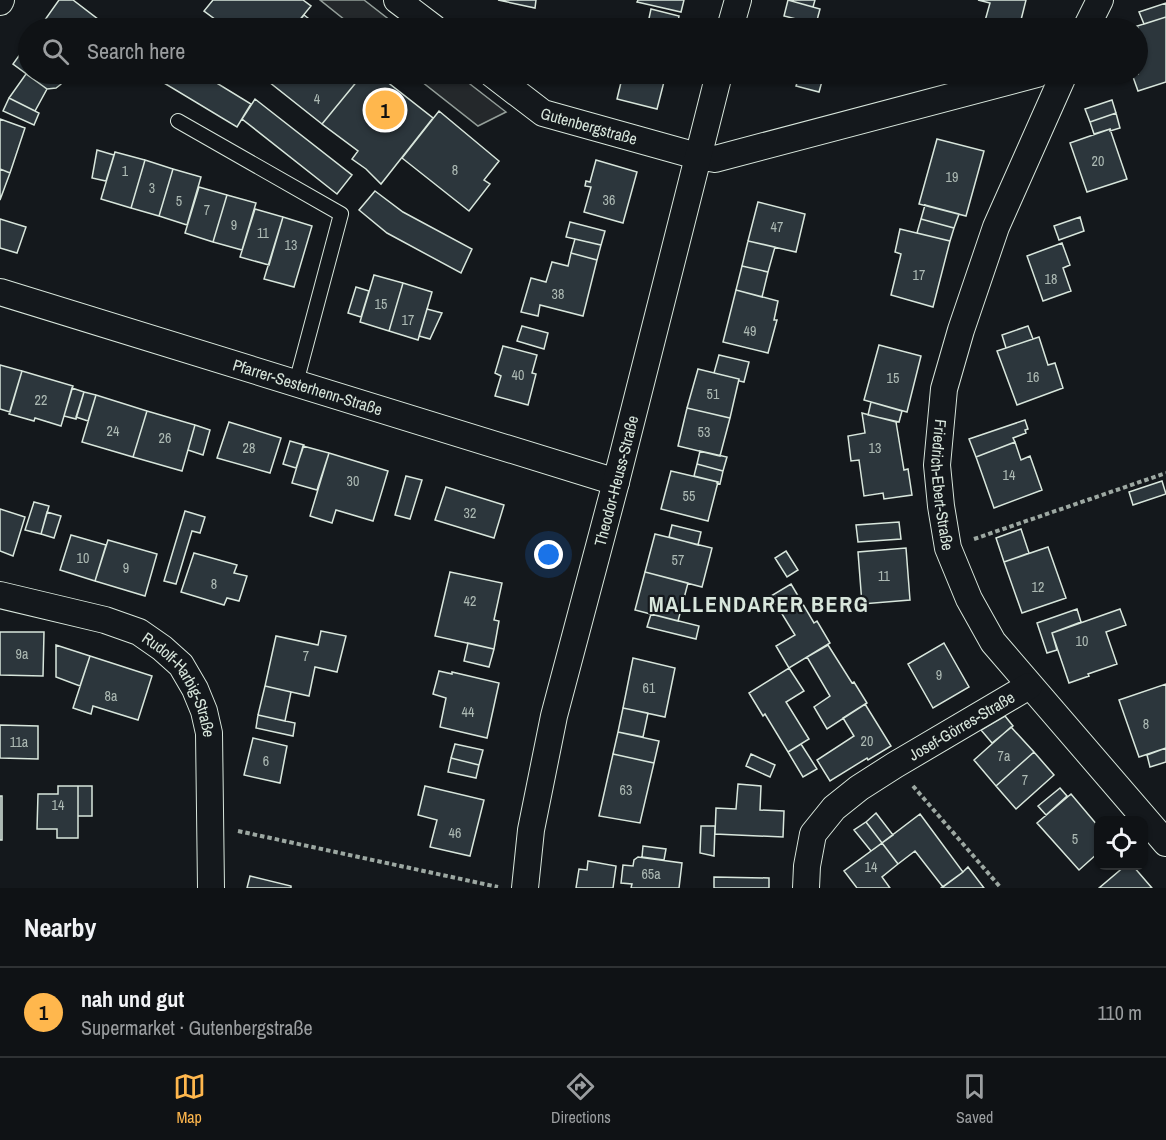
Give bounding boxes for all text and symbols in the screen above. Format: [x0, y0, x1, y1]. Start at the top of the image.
search box [18, 18, 1148, 84]
icon: search [39, 35, 72, 68]
text: Search here [87, 36, 185, 66]
pin: 1 [366, 88, 404, 132]
house number: 4 [314, 90, 321, 108]
street label: Gutenbergstraße [538, 102, 640, 150]
house number: 20 [1092, 152, 1104, 170]
house number: 8 [452, 161, 458, 179]
house number: 1 [122, 162, 129, 180]
house number: 19 [946, 168, 958, 186]
house number: 3 [149, 179, 155, 197]
house number: 36 [603, 191, 615, 209]
house number: 5 [176, 192, 182, 210]
house number: 7 [204, 201, 210, 219]
house number: 9 [231, 216, 237, 234]
house number: 47 [771, 218, 783, 236]
house number: 11 [257, 224, 270, 242]
house number: 13 [285, 236, 297, 254]
house number: 17 [913, 266, 925, 284]
house number: 18 [1045, 270, 1057, 288]
house number: 38 [552, 285, 564, 303]
house number: 15 [375, 295, 387, 313]
house number: 17 [402, 311, 414, 329]
house number: 49 [744, 322, 756, 340]
street label: Pfarrer-Sesterhenn-Straße [230, 353, 385, 420]
house number: 40 [512, 366, 524, 384]
house number: 16 [1027, 368, 1039, 386]
house number: 15 [887, 369, 899, 387]
house number: 51 [707, 385, 720, 403]
house number: 22 [35, 391, 47, 409]
street label: Theodor-Heuss-Straße [589, 413, 643, 548]
street label: Friedrich-Ebert-Straße [926, 418, 959, 552]
house number: 24 [107, 422, 120, 440]
house number: 53 [698, 423, 710, 441]
house number: 26 [159, 429, 171, 447]
house number: 28 [243, 439, 255, 457]
house number: 13 [869, 439, 881, 457]
house number: 14 [1003, 466, 1016, 484]
house number: 30 [347, 472, 359, 490]
house number: 55 [683, 487, 695, 505]
house number: 32 [464, 504, 476, 522]
your location [534, 540, 563, 569]
house number: 10 [77, 549, 89, 567]
house number: 57 [672, 551, 684, 569]
house number: 9 [123, 559, 129, 577]
house number: 11 [878, 567, 891, 585]
house number: 8 [211, 575, 217, 593]
house number: 12 [1032, 578, 1044, 596]
district label: MALLENDARER BERG [649, 589, 869, 619]
house number: 42 [464, 592, 476, 610]
street label: Rudolf-Harbig-Straße [138, 627, 220, 737]
house number: 10 [1076, 632, 1088, 650]
house number: 9a [16, 645, 29, 663]
house number: 7 [303, 647, 309, 665]
house number: 9 [936, 666, 942, 684]
house number: 61 [643, 679, 656, 697]
street label: Josef-Görres-Straße [904, 686, 1019, 766]
house number: 8a [105, 687, 118, 705]
house number: 44 [462, 703, 475, 721]
house number: 8 [1143, 715, 1149, 733]
house number: 20 [861, 732, 873, 750]
house number: 11a [10, 733, 29, 751]
house number: 7a [998, 747, 1011, 765]
house number: 6 [263, 752, 269, 770]
house number: 7 [1022, 771, 1028, 789]
house number: 63 [620, 781, 632, 799]
house number: 14 [52, 796, 65, 814]
map controls [1094, 816, 1148, 870]
button: locate [1094, 816, 1148, 870]
house number: 46 [449, 824, 461, 842]
house number: 5 [1072, 830, 1078, 848]
house number: 14 [865, 858, 878, 876]
house number: 65a [641, 865, 661, 883]
text: Nearby [24, 910, 96, 945]
text: nah und gut [81, 984, 184, 1014]
text: 1 [39, 999, 48, 1026]
text: 110 m [1098, 999, 1142, 1026]
text: Supermarket · Gutenbergstraße [81, 1014, 313, 1041]
tab: Map [173, 1070, 206, 1128]
tab: Directions [551, 1070, 611, 1128]
tab: Saved [956, 1070, 993, 1128]

